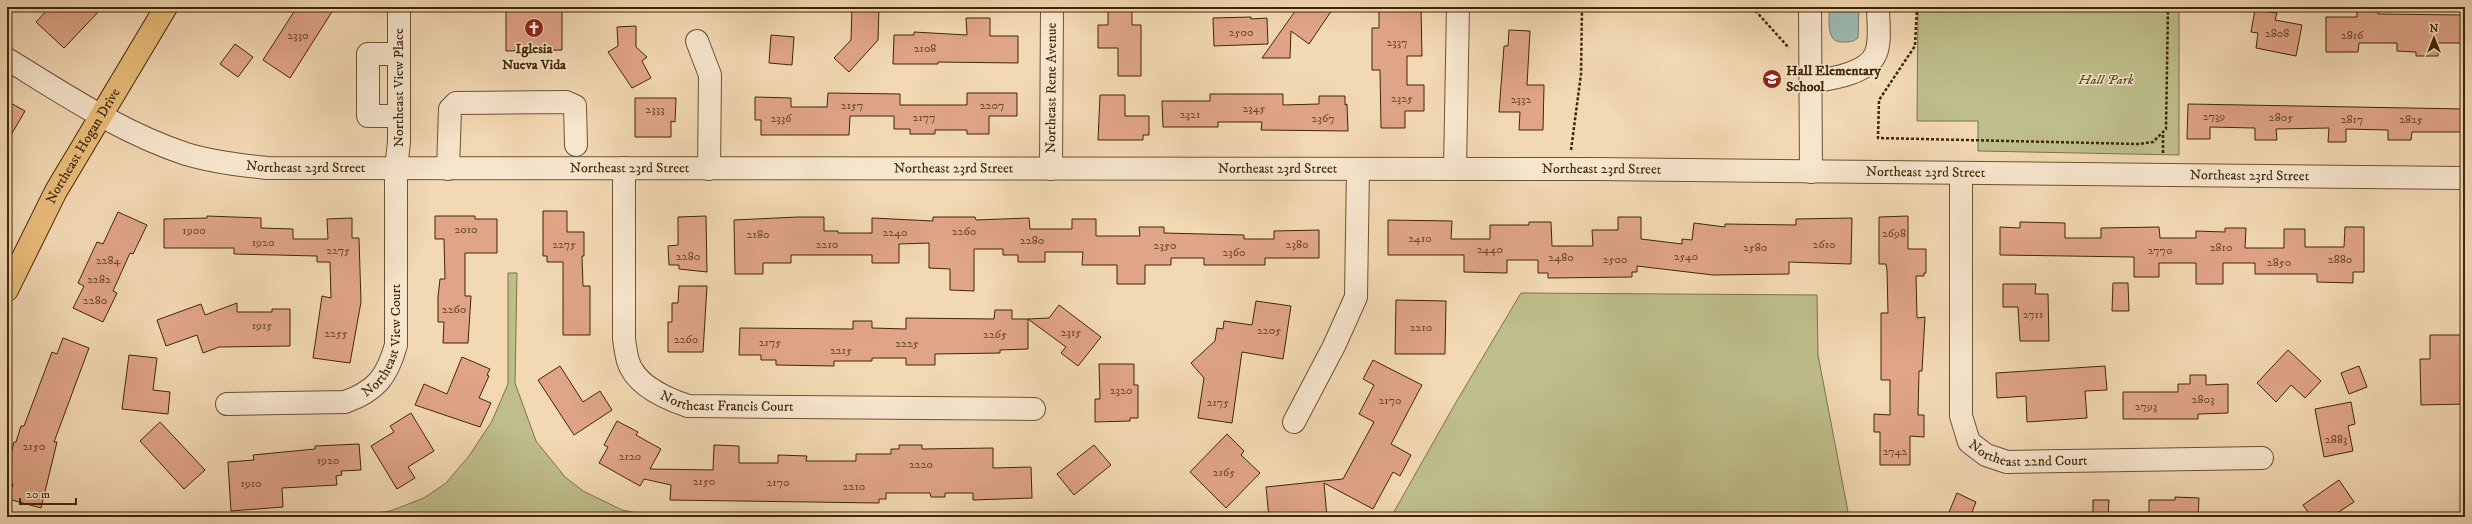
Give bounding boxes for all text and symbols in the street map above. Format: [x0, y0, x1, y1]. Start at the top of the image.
church icon: Iglesia Nueva Vida [523, 17, 545, 39]
north arrow [2414, 18, 2454, 58]
text: N [2429, 22, 2439, 36]
street label: Northeast Rene Avenue [1042, 23, 1061, 153]
house number: 2500 [1229, 25, 1253, 40]
house number: 2808 [2265, 26, 2289, 41]
house number: 2330 [287, 28, 309, 43]
street label: Northeast View Place [390, 28, 408, 147]
house number: 2816 [2341, 28, 2364, 43]
house number: 2337 [1386, 35, 1408, 50]
place label: Iglesia Nueva Vida [502, 40, 567, 74]
house number: 2108 [914, 41, 936, 56]
place label: Hall Elementary School [1786, 62, 1881, 96]
school or university icon: Hall Elementary School [1761, 68, 1783, 90]
park label: Hall Park [2077, 71, 2134, 89]
street label: Northeast Hogan Drive [42, 85, 125, 207]
house number: 2325 [1391, 91, 1413, 106]
house number: 2332 [1511, 92, 1531, 107]
house number: 2157 [841, 98, 863, 113]
house number: 2207 [980, 98, 1004, 113]
house number: 2345 [1242, 101, 1266, 116]
house number: 2333 [645, 102, 665, 117]
house number: 2321 [1180, 107, 1200, 122]
house number: 2739 [2203, 109, 2225, 124]
house number: 2177 [913, 110, 935, 125]
house number: 2805 [2269, 110, 2293, 125]
house number: 2336 [770, 111, 792, 126]
house number: 2367 [1312, 111, 1334, 126]
house number: 2817 [2341, 112, 2363, 127]
house number: 2825 [2399, 112, 2423, 127]
street label: Northeast 23rd Street [245, 157, 366, 177]
street label: Northeast 23rd Street [570, 159, 690, 177]
street label: Northeast 23rd Street [894, 159, 1014, 178]
street label: Northeast 23rd Street [1218, 160, 1338, 178]
street label: Northeast 23rd Street [1542, 160, 1662, 179]
street label: Northeast 23rd Street [1866, 163, 1986, 182]
street label: Northeast 23rd Street [2190, 166, 2310, 185]
house number: 2010 [454, 222, 478, 237]
house number: 1900 [182, 223, 206, 238]
house number: 2260 [952, 224, 976, 239]
house number: 2240 [882, 225, 908, 240]
house number: 2698 [1882, 226, 1906, 241]
house number: 2180 [747, 227, 769, 242]
house number: 2410 [1408, 231, 1432, 246]
house number: 2280 [1020, 233, 1044, 248]
house number: 1920 [252, 235, 274, 250]
house number: 2275 [552, 237, 576, 252]
house number: 2210 [816, 237, 838, 252]
house number: 2380 [1286, 237, 1308, 252]
house number: 2610 [1813, 237, 1835, 252]
house number: 2350 [1154, 238, 1176, 253]
house number: 2580 [1743, 240, 1767, 255]
house number: 2810 [2210, 240, 2232, 255]
house number: 2440 [1477, 242, 1503, 257]
house number: 2275 [326, 243, 350, 258]
house number: 2770 [2148, 243, 2172, 258]
house number: 2360 [1222, 245, 1246, 260]
house number: 2280 [676, 249, 700, 264]
house number: 2540 [1674, 249, 1698, 264]
house number: 2480 [1548, 250, 1574, 265]
house number: 2500 [1603, 252, 1627, 267]
house number: 2880 [2328, 252, 2352, 267]
house number: 2284 [96, 253, 121, 268]
house number: 2850 [2267, 255, 2291, 270]
house number: 2282 [87, 272, 111, 287]
street label: Northeast View Court [358, 283, 405, 401]
house number: 2280 [83, 293, 107, 308]
house number: 2260 [442, 302, 466, 317]
house number: 2711 [2023, 307, 2043, 322]
house number: 1915 [252, 318, 272, 333]
house number: 2210 [1410, 320, 1432, 335]
house number: 2205 [1257, 323, 1281, 338]
house number: 2315 [1061, 325, 1081, 340]
house number: 2255 [324, 326, 348, 341]
house number: 2265 [983, 327, 1007, 342]
house number: 2260 [674, 332, 698, 347]
house number: 2175 [759, 335, 781, 350]
house number: 2225 [895, 336, 919, 351]
house number: 2215 [830, 343, 852, 358]
house number: 2320 [1110, 383, 1132, 398]
street label: Northeast Francis Court [657, 387, 794, 416]
house number: 2803 [2192, 392, 2214, 407]
house number: 2170 [1378, 393, 1402, 408]
house number: 2175 [1207, 395, 1229, 410]
house number: 2793 [2135, 399, 2157, 414]
house number: 2883 [2325, 432, 2347, 447]
street label: Northeast 22nd Court [1965, 436, 2088, 471]
house number: 2150 [23, 439, 45, 454]
house number: 2742 [1883, 444, 1907, 459]
house number: 2120 [619, 449, 641, 464]
house number: 1920 [317, 453, 339, 468]
house number: 2220 [909, 457, 933, 472]
house number: 2165 [1213, 465, 1235, 480]
house number: 2150 [693, 474, 715, 489]
house number: 2170 [766, 475, 790, 490]
house number: 1910 [240, 476, 262, 491]
house number: 2210 [843, 479, 865, 494]
scale bar [20, 480, 76, 506]
text: 20 m [26, 487, 50, 502]

